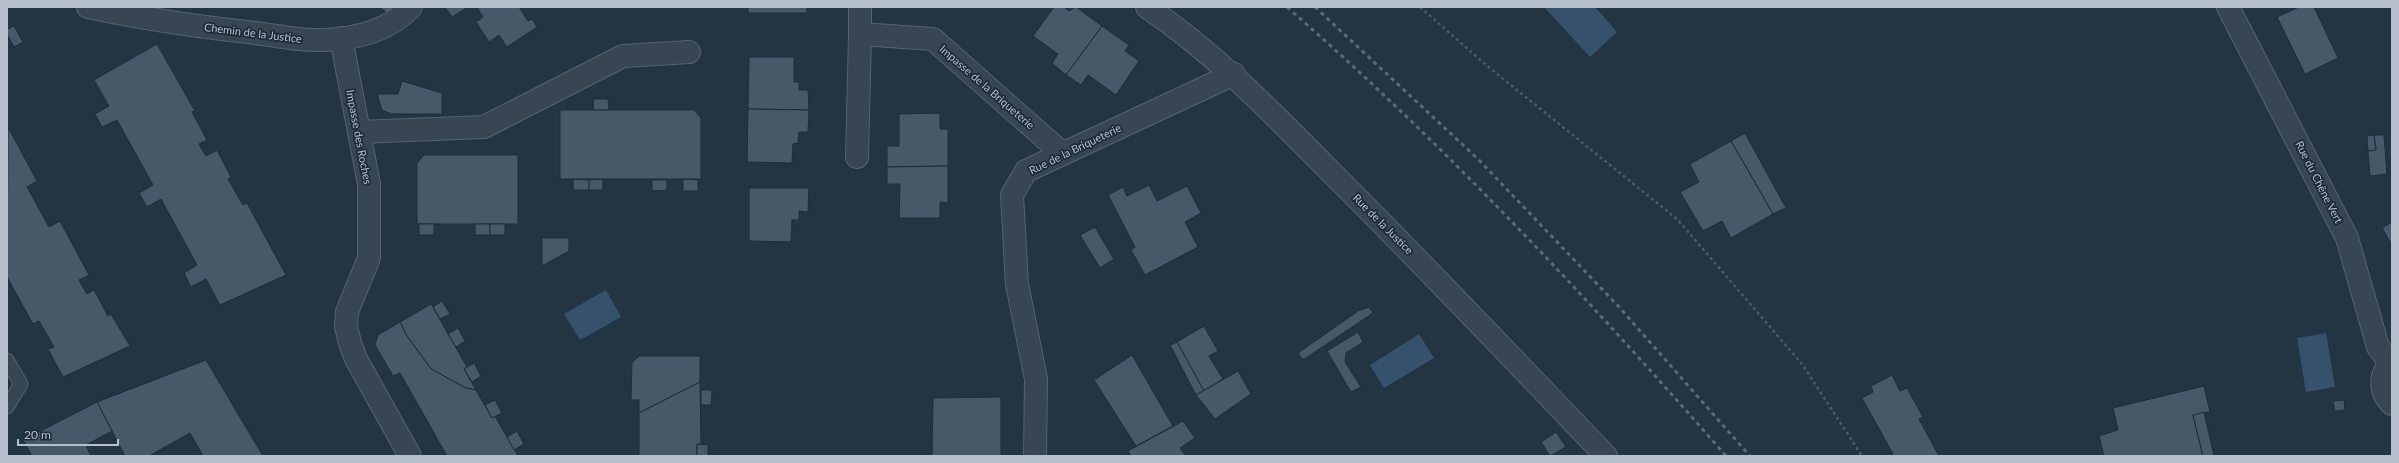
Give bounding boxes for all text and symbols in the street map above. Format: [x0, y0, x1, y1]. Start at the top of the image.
street label: Chemin de la Justice [203, 20, 303, 45]
street label: Impasse de la Briqueterie [937, 42, 1038, 131]
street label: Impasse des Roches [344, 88, 375, 186]
street label: Rue de la Briqueterie [1027, 120, 1123, 177]
street label: Rue du Chêne Vert [2293, 138, 2346, 225]
street label: Rue de la Justice [1351, 191, 1416, 257]
scale bar [18, 421, 118, 447]
text: 20 m [24, 427, 51, 442]

